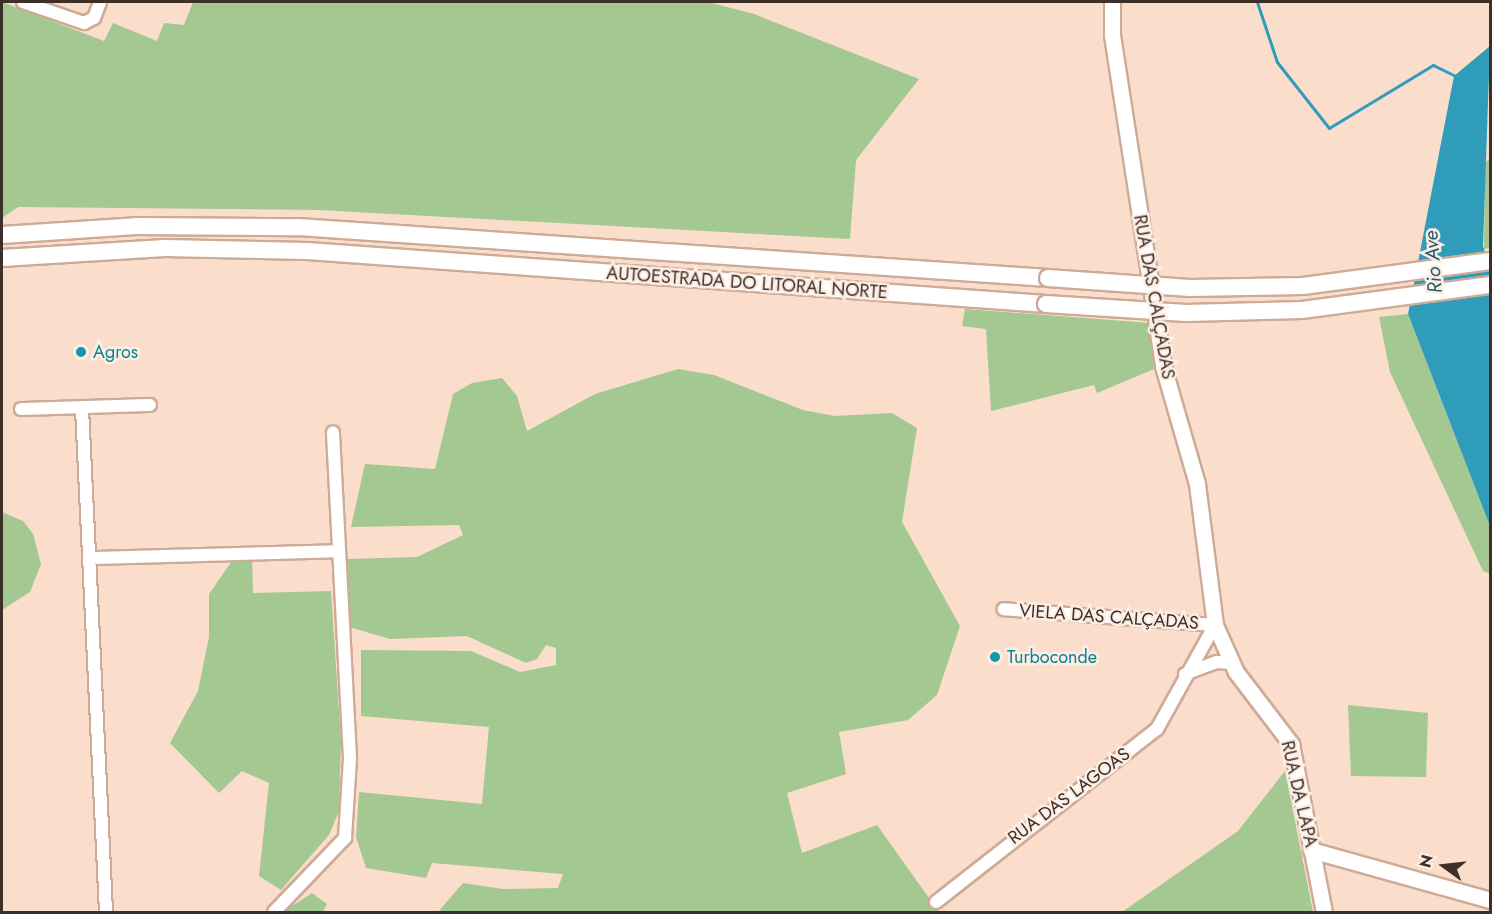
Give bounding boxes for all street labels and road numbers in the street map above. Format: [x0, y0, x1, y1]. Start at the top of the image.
street label: RUA DAS CALÇADAS [1129, 213, 1179, 381]
street label: AUTOESTRADA DO LITORAL NORTE [606, 262, 888, 304]
street label: VIELA DAS CALÇADAS [1018, 600, 1200, 634]
street label: RUA DA LAPA [1276, 739, 1322, 849]
street label: RUA DAS LAGOAS [1004, 743, 1134, 849]

